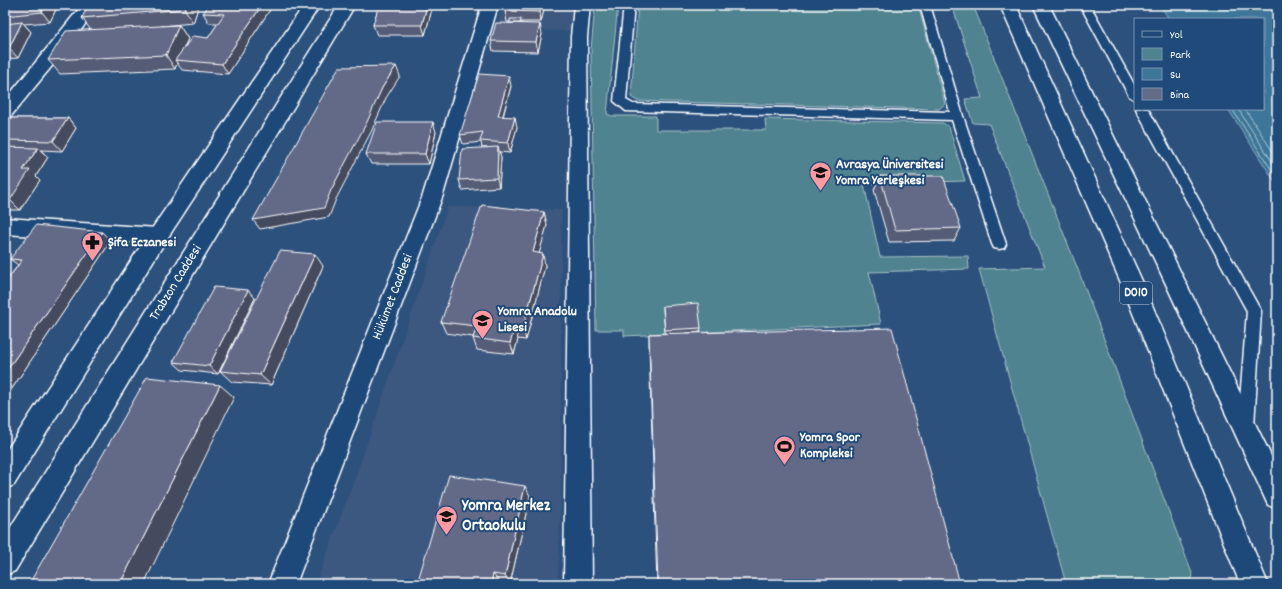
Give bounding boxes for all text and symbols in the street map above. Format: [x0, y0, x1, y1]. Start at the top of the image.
legend [1134, 18, 1264, 110]
text: Yol [1170, 27, 1183, 44]
text: Park [1170, 47, 1191, 64]
text: Su [1170, 67, 1180, 84]
text: Bina [1170, 87, 1189, 104]
place label: Avrasya Üniversitesi Yomra Yerleşkesi [835, 155, 944, 191]
school or university icon: Avrasya Üniversitesi Yomra Yerleşkesi [808, 160, 834, 193]
pharmacy icon: Şifa Eczanesi [79, 230, 105, 263]
place label: Şifa Eczanesi [108, 233, 176, 253]
street label: Trabzon Caddesi [145, 241, 207, 325]
street label: Hükümet Caddesi [367, 251, 419, 343]
road number: D010 [1120, 282, 1152, 304]
place label: Yomra Anadolu Lisesi [497, 302, 577, 338]
school or university icon: Yomra Anadolu Lisesi [469, 307, 495, 340]
place label: Yomra Spor Kompleksi [799, 428, 861, 464]
sports icon: Yomra Spor Kompleksi [772, 433, 798, 466]
place label: Yomra Merkez Ortaokulu [461, 495, 551, 539]
school or university icon: Yomra Merkez Ortaokulu [433, 504, 459, 537]

